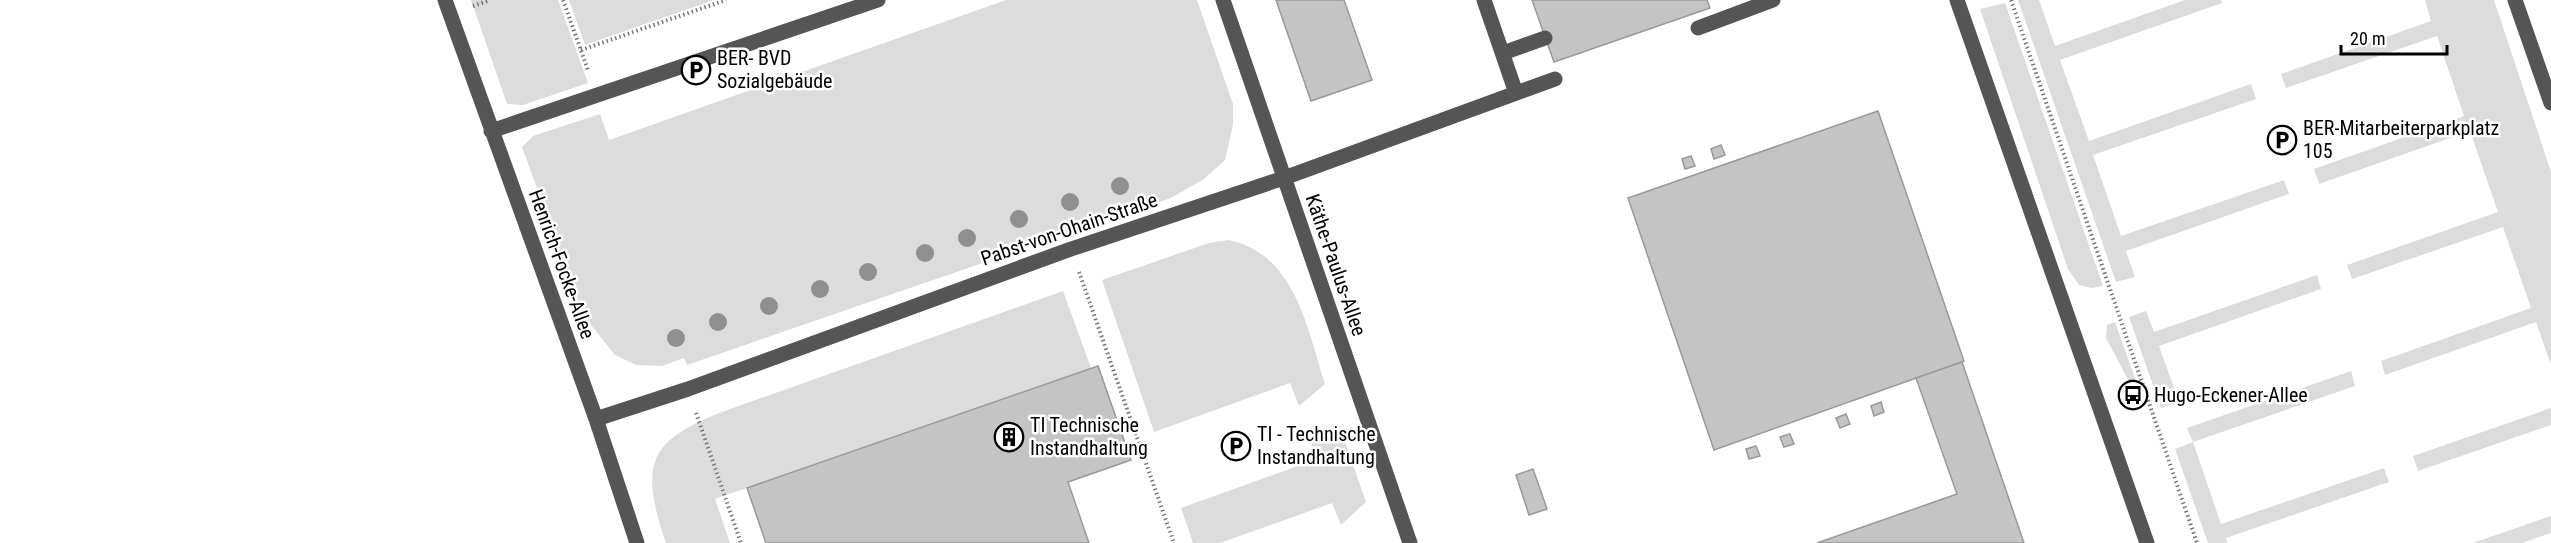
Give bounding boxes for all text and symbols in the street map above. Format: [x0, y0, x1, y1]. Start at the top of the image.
scale bar [2341, 18, 2448, 56]
text: 20 m [2350, 28, 2385, 49]
place label: BER- BVD Sozialgebäude [717, 46, 832, 93]
parking icon: BER- BVD Sozialgebäude [680, 54, 712, 86]
place label: BER-Mitarbeiterparkplatz 105 [2303, 116, 2499, 163]
parking icon: BER-Mitarbeiterparkplatz 105 [2266, 124, 2298, 156]
street label: Henrich-Focke-Allee [524, 186, 600, 342]
street label: Pabst-von-Ohain-Straße [977, 187, 1161, 271]
street label: Käthe-Paulus-Allee [1300, 191, 1372, 339]
bus stop icon: Hugo-Eckener-Allee [2117, 379, 2149, 411]
place label: Hugo-Eckener-Allee [2154, 383, 2308, 407]
place label: TI Technische Instandhaltung [1030, 413, 1148, 460]
building icon: TI Technische Instandhaltung [993, 421, 1025, 453]
place label: TI - Technische Instandhaltung [1257, 422, 1376, 469]
parking icon: TI - Technische Instandhaltung [1220, 430, 1252, 462]

